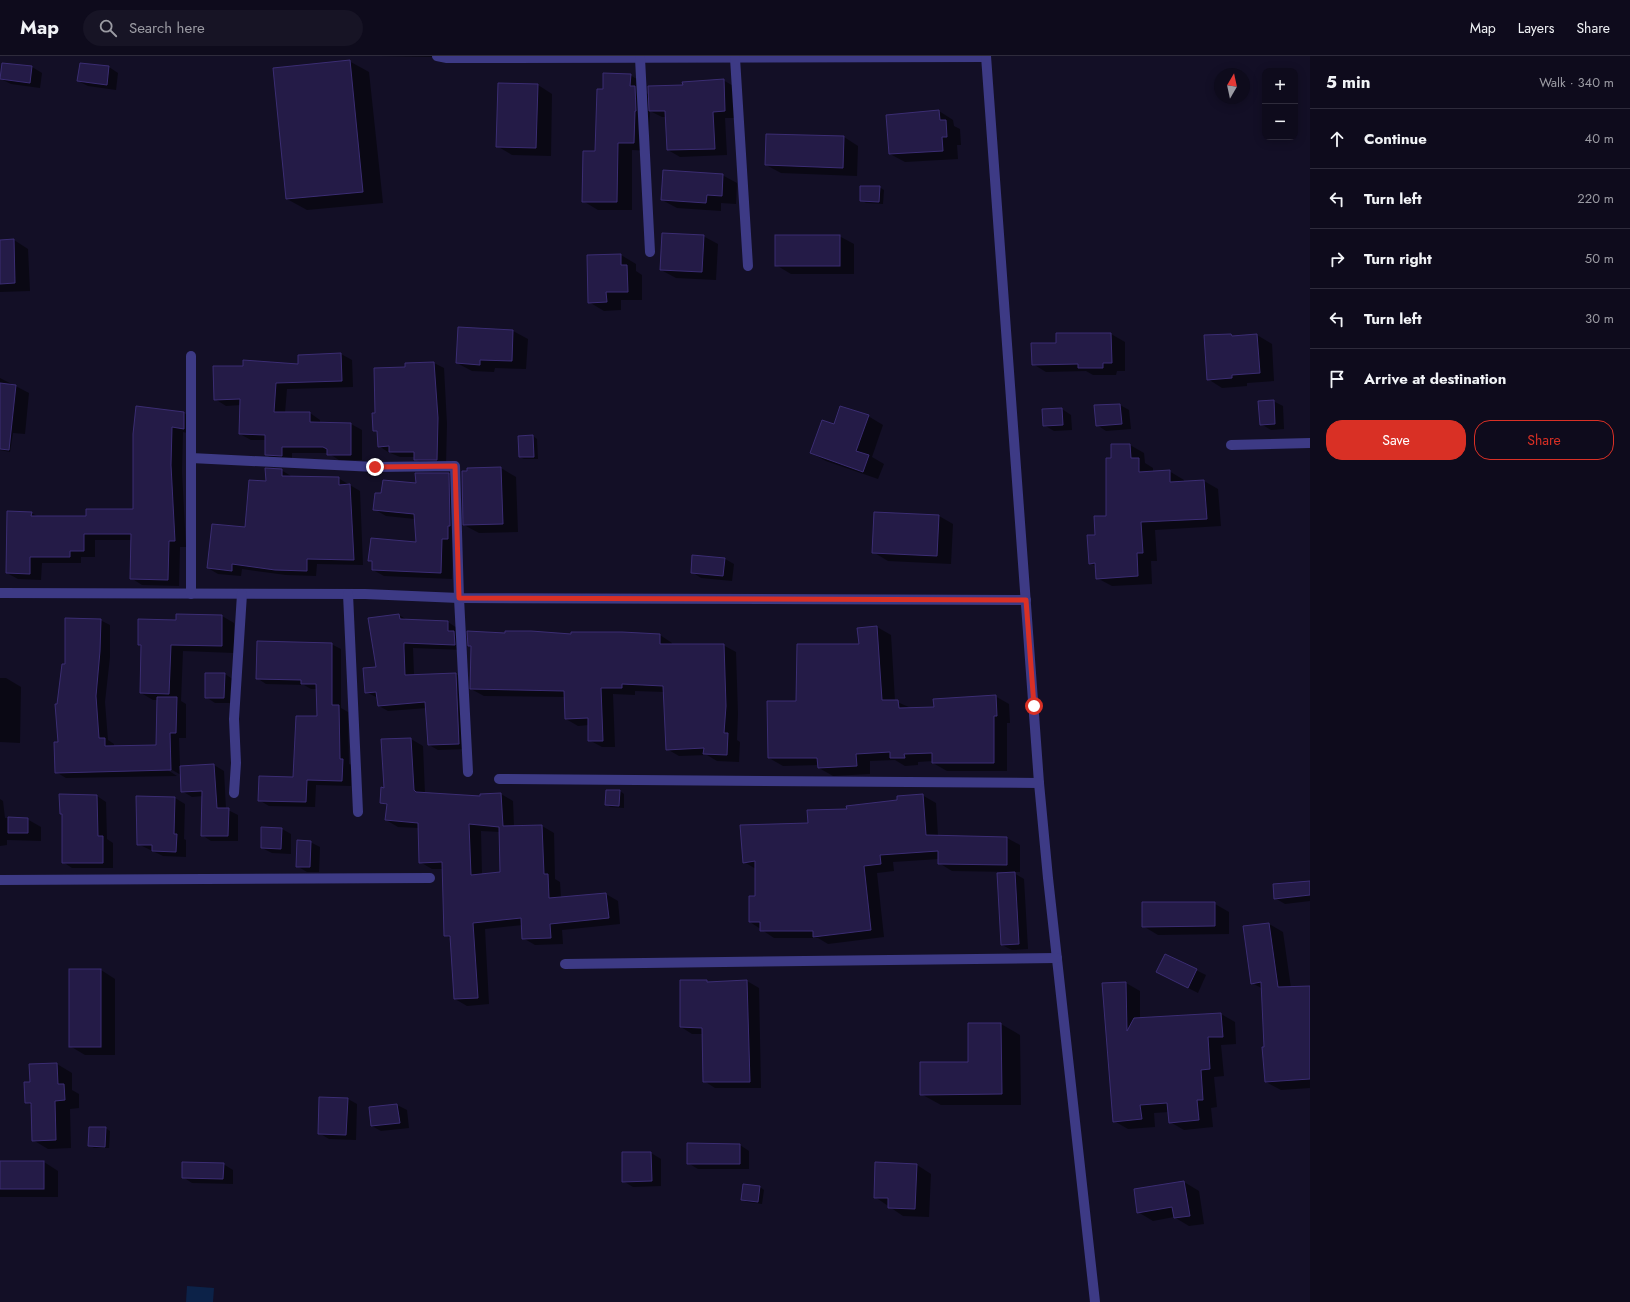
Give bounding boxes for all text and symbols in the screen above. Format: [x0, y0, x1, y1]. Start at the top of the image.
search box [83, 10, 363, 46]
text: Map [20, 14, 59, 41]
icon: search [97, 17, 119, 39]
text: Search here [129, 17, 205, 39]
text: Map [1470, 18, 1496, 38]
text: Layers [1518, 18, 1554, 38]
text: Share [1576, 18, 1610, 38]
north arrow [1214, 68, 1250, 104]
map controls [1262, 68, 1298, 140]
button: + [1262, 68, 1298, 104]
text: 5 min [1326, 70, 1370, 94]
text: Walk · 340 m [1539, 73, 1614, 92]
button: − [1262, 104, 1298, 140]
icon: ahead [1326, 128, 1348, 150]
text: Continue [1364, 128, 1427, 150]
text: 40 m [1585, 129, 1614, 148]
icon: left [1326, 188, 1348, 210]
text: Turn left [1364, 188, 1422, 210]
text: 220 m [1577, 189, 1614, 208]
icon: right [1326, 248, 1348, 270]
text: Turn right [1364, 248, 1432, 270]
text: 50 m [1585, 249, 1614, 268]
icon: left [1326, 308, 1348, 330]
text: Turn left [1364, 308, 1422, 330]
text: 30 m [1585, 309, 1614, 328]
icon: arrive [1326, 368, 1348, 390]
text: Arrive at destination [1364, 368, 1506, 390]
button: Save [1326, 420, 1466, 460]
button: Share [1474, 420, 1614, 460]
route end [366, 458, 384, 476]
route start [1025, 697, 1043, 715]

